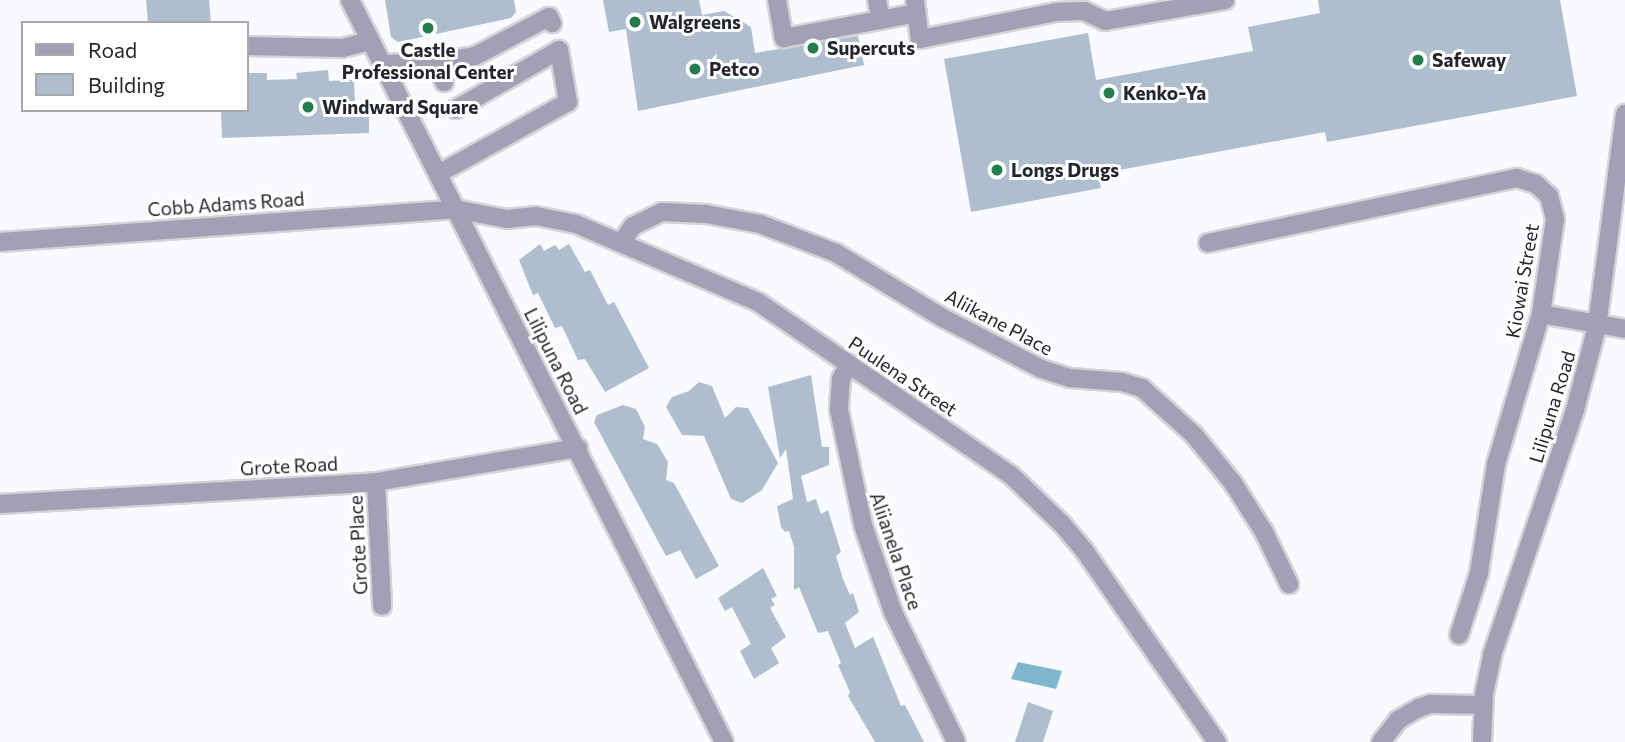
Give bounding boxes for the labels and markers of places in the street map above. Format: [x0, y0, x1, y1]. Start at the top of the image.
place label: Walgreens [649, 11, 741, 33]
marker: Walgreens [627, 14, 643, 30]
marker: Castle Professional Center [420, 20, 436, 36]
place label: Supercuts [827, 37, 915, 59]
place label: Castle Professional Center [342, 39, 514, 83]
marker: Supercuts [805, 40, 821, 56]
place label: Safeway [1432, 49, 1506, 71]
marker: Safeway [1410, 52, 1426, 68]
place label: Petco [709, 58, 760, 80]
marker: Petco [687, 61, 703, 77]
place label: Kenko-Ya [1123, 82, 1206, 104]
marker: Kenko-Ya [1101, 85, 1117, 101]
place label: Windward Square [322, 96, 478, 118]
marker: Windward Square [300, 99, 316, 115]
place label: Longs Drugs [1011, 159, 1119, 181]
marker: Longs Drugs [989, 162, 1005, 178]

